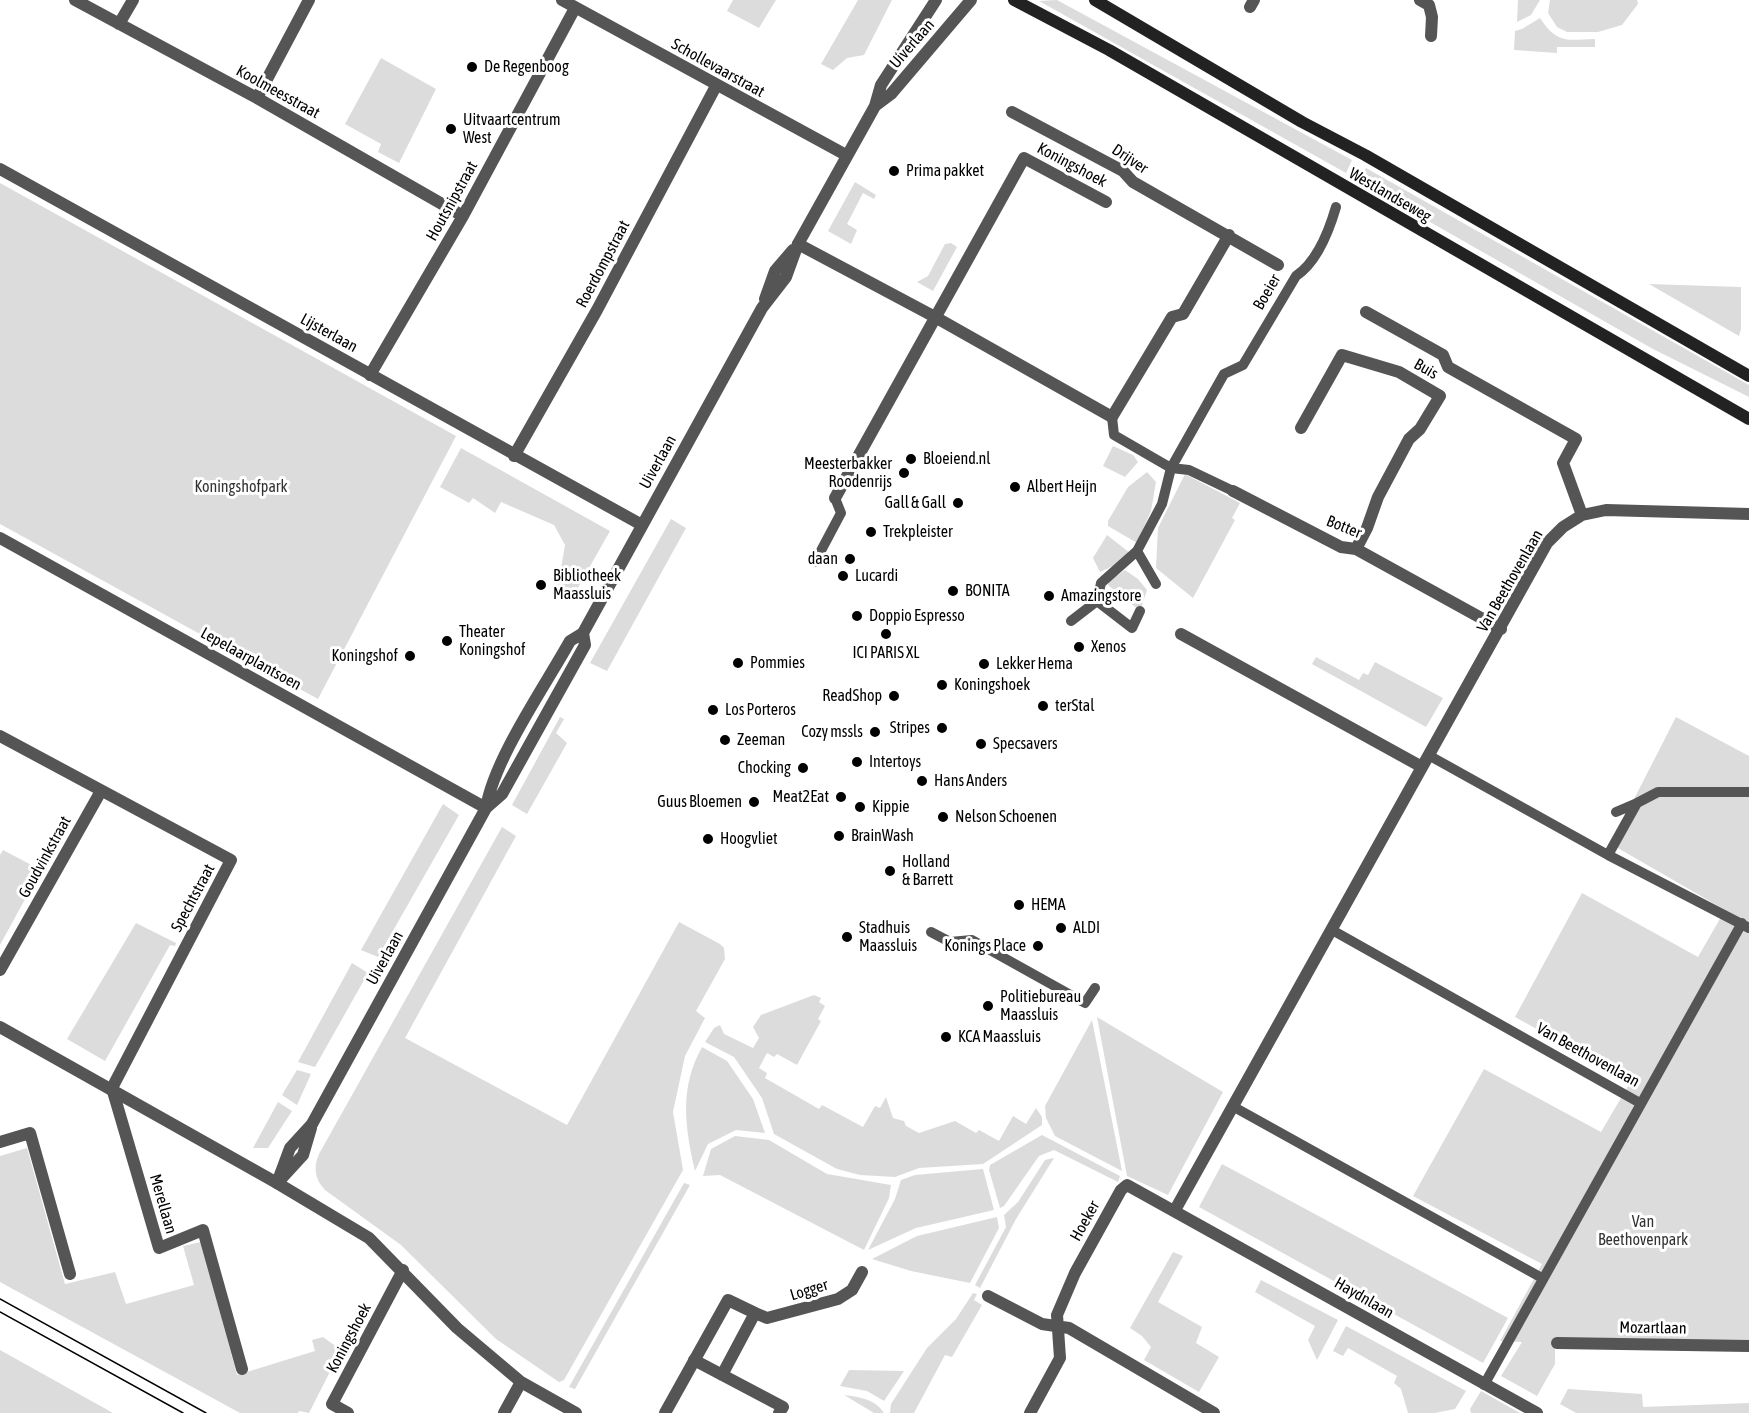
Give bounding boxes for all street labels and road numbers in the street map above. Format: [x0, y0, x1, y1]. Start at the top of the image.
street label: Uiverlaan [886, 16, 938, 72]
street label: Schollevaarstraat [668, 35, 768, 101]
street label: Koolmeesstraat [233, 61, 323, 123]
street label: Koningshoek [1034, 139, 1110, 191]
street label: Drijver [1108, 140, 1152, 178]
street label: Houtsnipstraat [422, 158, 482, 244]
street label: Westlandseweg [1345, 164, 1435, 226]
street label: Roerdompstraat [572, 217, 634, 311]
street label: Boeier [1249, 271, 1285, 313]
street label: Lijsterlaan [297, 309, 361, 357]
street label: Buis [1411, 355, 1441, 383]
street label: Uiverlaan [635, 432, 681, 492]
street label: Botter [1324, 511, 1364, 543]
street label: Van Beethovenlaan [1473, 526, 1547, 636]
street label: Lepelaarplantsoen [197, 623, 305, 695]
street label: Goudvinkstraat [15, 813, 75, 901]
street label: Spechtstraat [167, 861, 219, 935]
street label: Uiverlaan [362, 928, 408, 988]
street label: Van Beethovenlaan [1533, 1019, 1643, 1091]
street label: Merellaan [145, 1172, 181, 1236]
street label: Hoeker [1066, 1198, 1104, 1244]
street label: Haydnlaan [1331, 1273, 1397, 1323]
street label: Logger [788, 1275, 830, 1305]
street label: Koningshoek [323, 1300, 375, 1376]
street label: Mozartlaan [1619, 1318, 1687, 1338]

